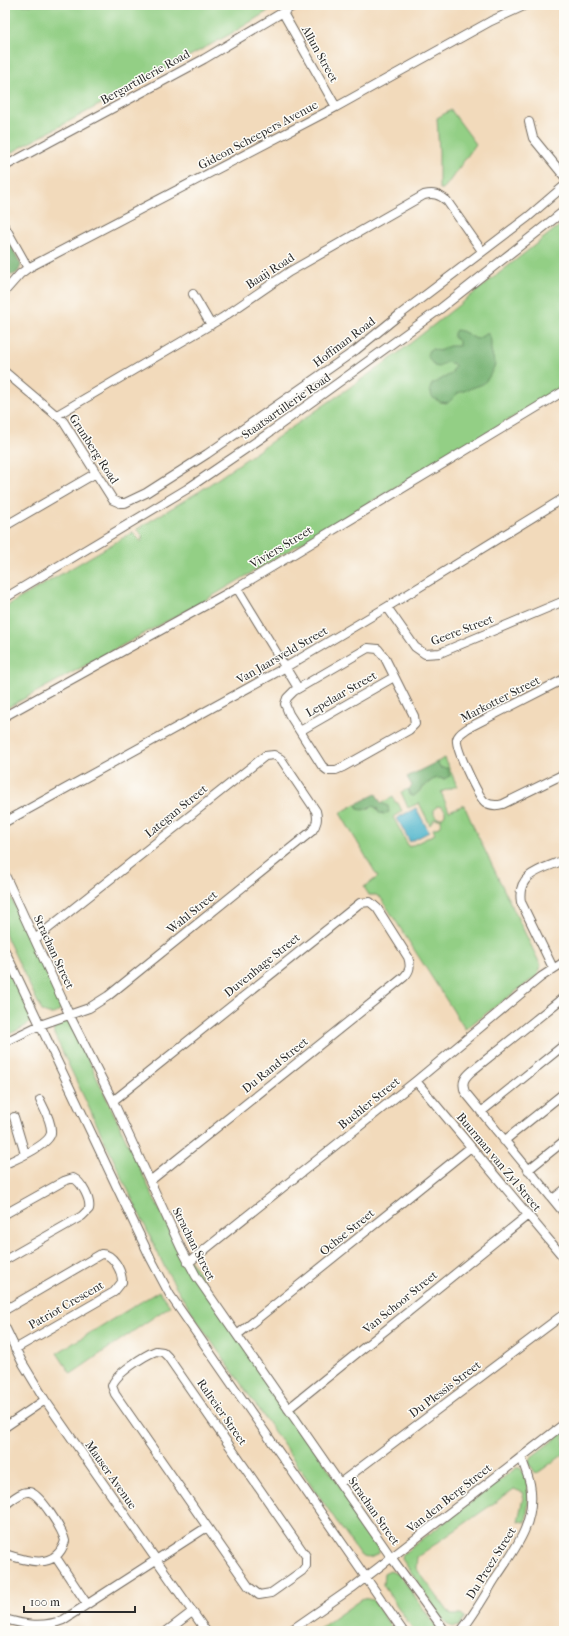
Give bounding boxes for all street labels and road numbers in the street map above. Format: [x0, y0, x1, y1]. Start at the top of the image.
street label: Allun Street [298, 22, 342, 85]
street label: Bergartillerie Road [98, 46, 193, 107]
street label: Gideon Scheepers Avenue [196, 98, 320, 172]
street label: Baaij Road [243, 250, 297, 292]
street label: Hoffman Road [310, 314, 378, 370]
street label: Staatsartillerie Road [239, 370, 333, 442]
street label: Grunberg Road [66, 412, 122, 487]
street label: Viviers Street [246, 523, 315, 572]
street label: Geere Street [429, 611, 496, 648]
street label: Van Jaarsveld Street [233, 623, 331, 687]
street label: Lepelaar Street [303, 668, 379, 720]
street label: Markotter Street [458, 673, 543, 725]
street label: Lategan Street [142, 781, 211, 840]
street label: Wahl Street [163, 887, 221, 937]
street label: Strachan Street [31, 913, 78, 992]
street label: Duvenhage Street [221, 930, 303, 1000]
street label: Du Rand Street [239, 1034, 311, 1096]
street label: Buchler Street [335, 1073, 403, 1132]
street label: Buurman van Zyl Street [454, 1110, 545, 1215]
street label: Strachan Street [170, 1205, 219, 1283]
street label: Ochse Street [317, 1205, 378, 1258]
street label: Van Schoor Street [359, 1267, 441, 1337]
street label: Patriot Crescent [26, 1278, 107, 1332]
street label: Du Plessis Street [406, 1357, 484, 1420]
street label: Ralreier Street [194, 1376, 250, 1448]
street label: Mauser Avenue [82, 1438, 140, 1512]
street label: Van den Berg Street [403, 1460, 495, 1536]
street label: Strachan Street [345, 1474, 403, 1548]
street label: Du Preez Street [463, 1524, 519, 1602]

